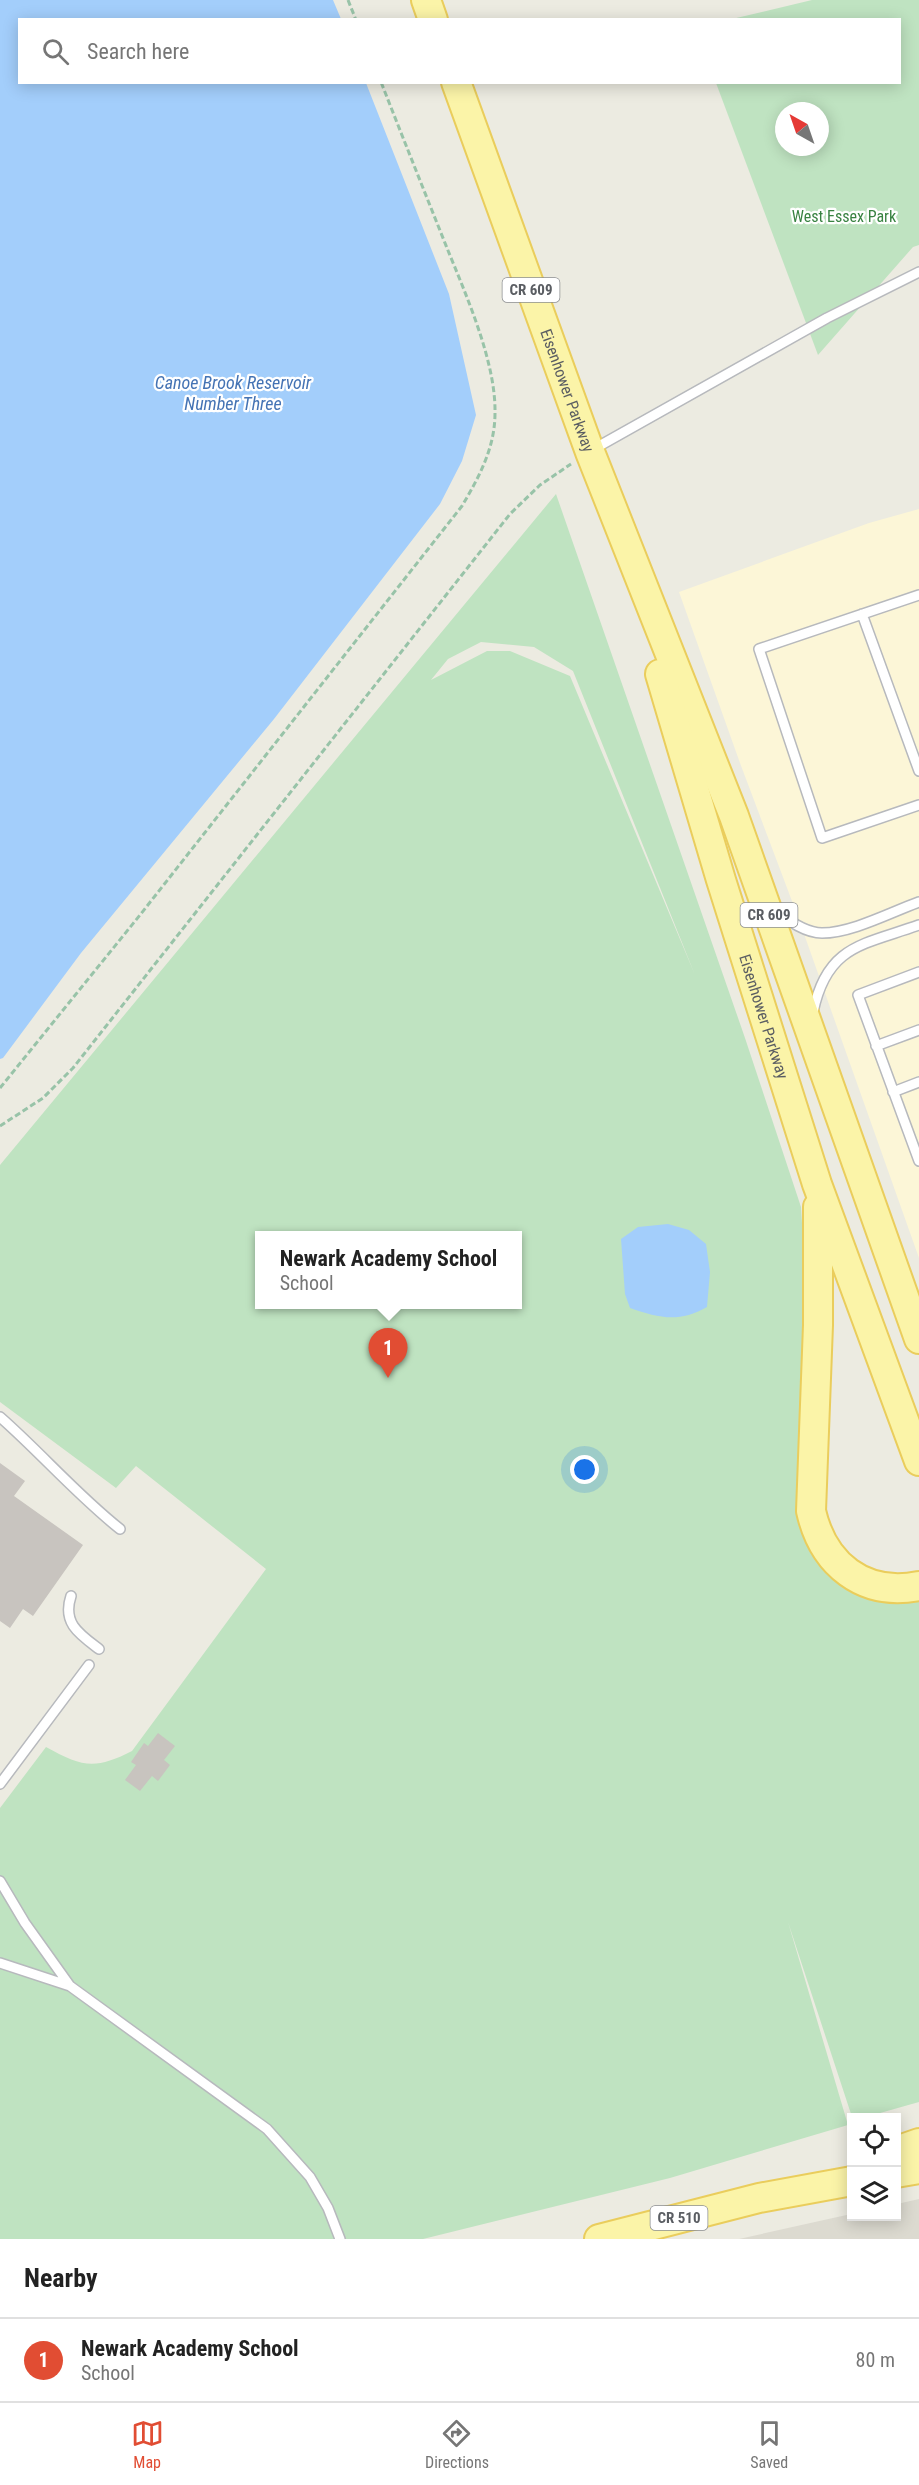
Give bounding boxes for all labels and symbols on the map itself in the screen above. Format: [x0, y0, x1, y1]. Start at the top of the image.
north arrow [775, 102, 829, 156]
park label: West Essex Park [792, 207, 897, 226]
road number: CR 609 [502, 278, 560, 302]
street label: Eisenhower Parkway [537, 326, 599, 455]
water label: Canoe Brook Reservoir Number Three [155, 372, 312, 414]
road number: CR 609 [740, 903, 798, 927]
street label: Eisenhower Parkway [736, 952, 793, 1081]
pin: 1 [368, 1328, 408, 1378]
your location [570, 1455, 599, 1484]
road number: CR 510 [650, 2206, 708, 2230]

